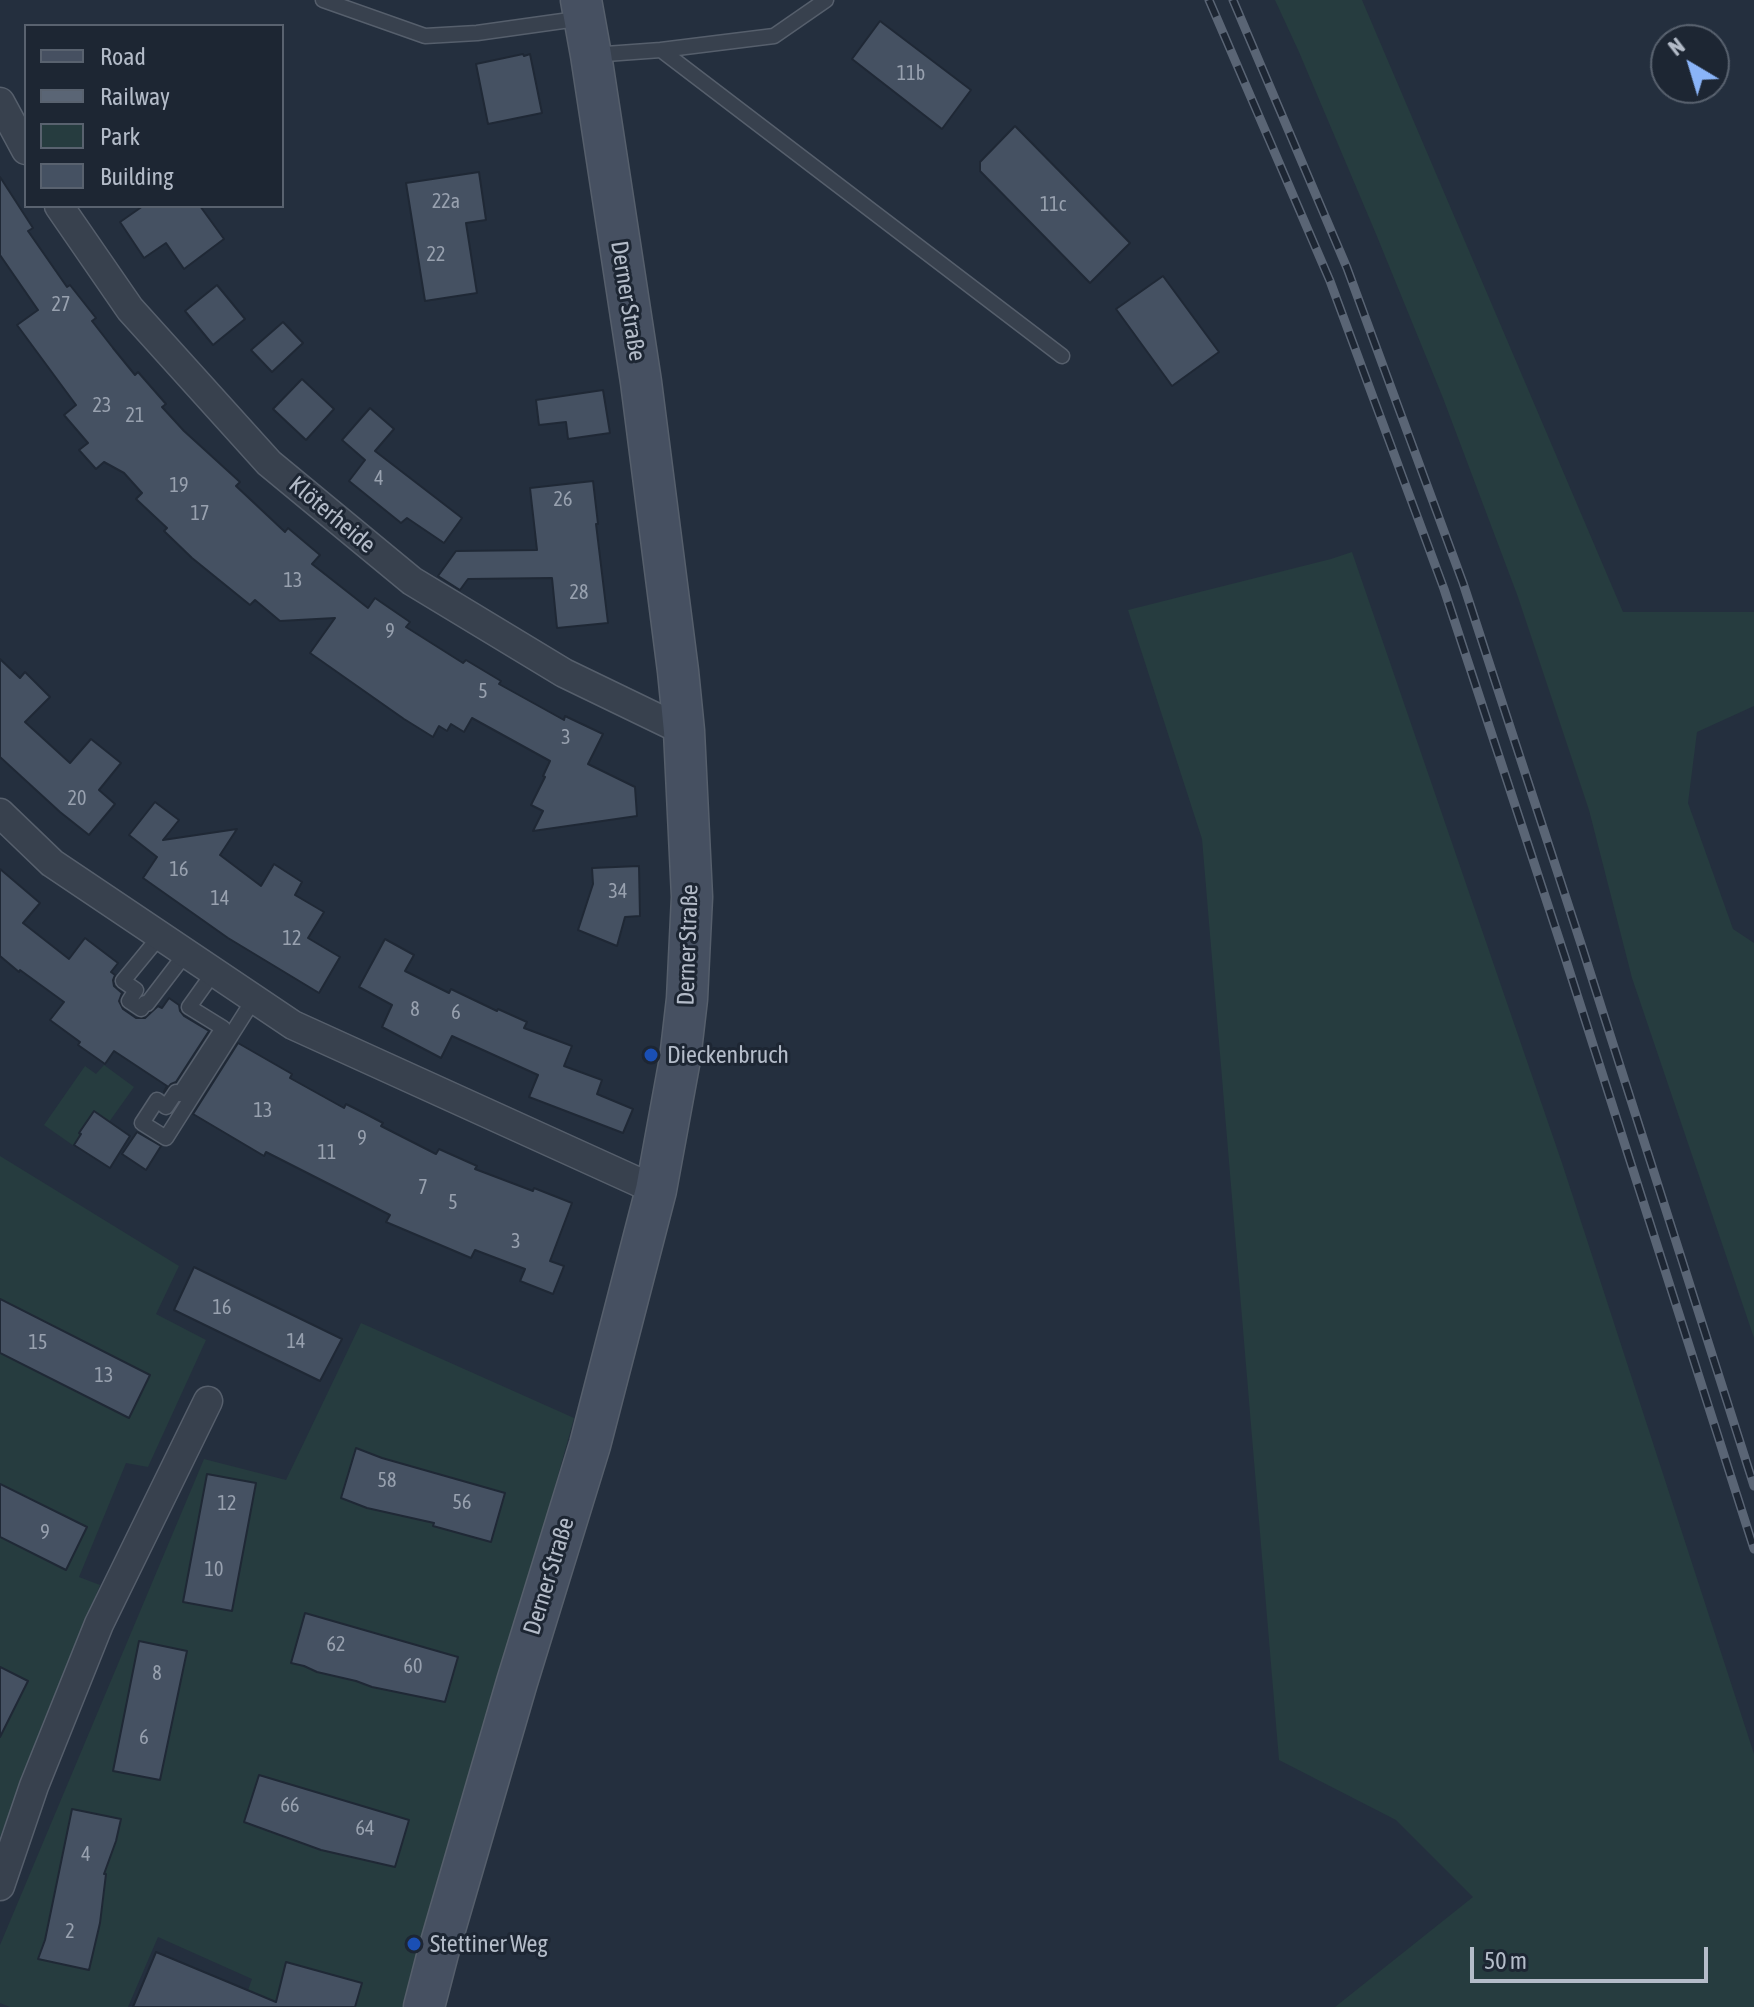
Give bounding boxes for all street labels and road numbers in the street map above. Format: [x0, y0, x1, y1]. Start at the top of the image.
street label: Derner Straße [604, 239, 652, 363]
street label: Klöterheide [283, 471, 381, 559]
street label: Derner Straße [671, 884, 705, 1006]
street label: Derner Straße [518, 1514, 580, 1638]

